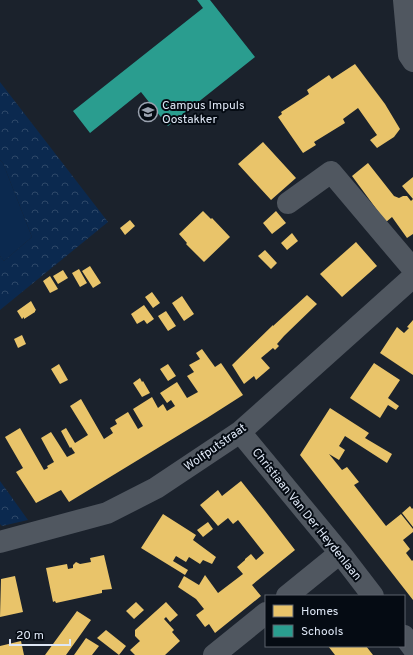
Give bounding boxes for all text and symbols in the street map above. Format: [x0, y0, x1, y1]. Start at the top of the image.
place label: Campus Impuls Oostakker [162, 98, 245, 128]
school or university icon: Campus Impuls Oostakker [137, 101, 159, 123]
street label: Wolfputstraat [181, 420, 250, 475]
street label: Christiaan Van Der Heydenlaan [248, 445, 365, 584]
legend [265, 595, 405, 647]
text: Homes [301, 604, 338, 620]
scale bar [10, 621, 70, 647]
text: Schools [301, 624, 343, 640]
text: 20 m [16, 628, 44, 644]

